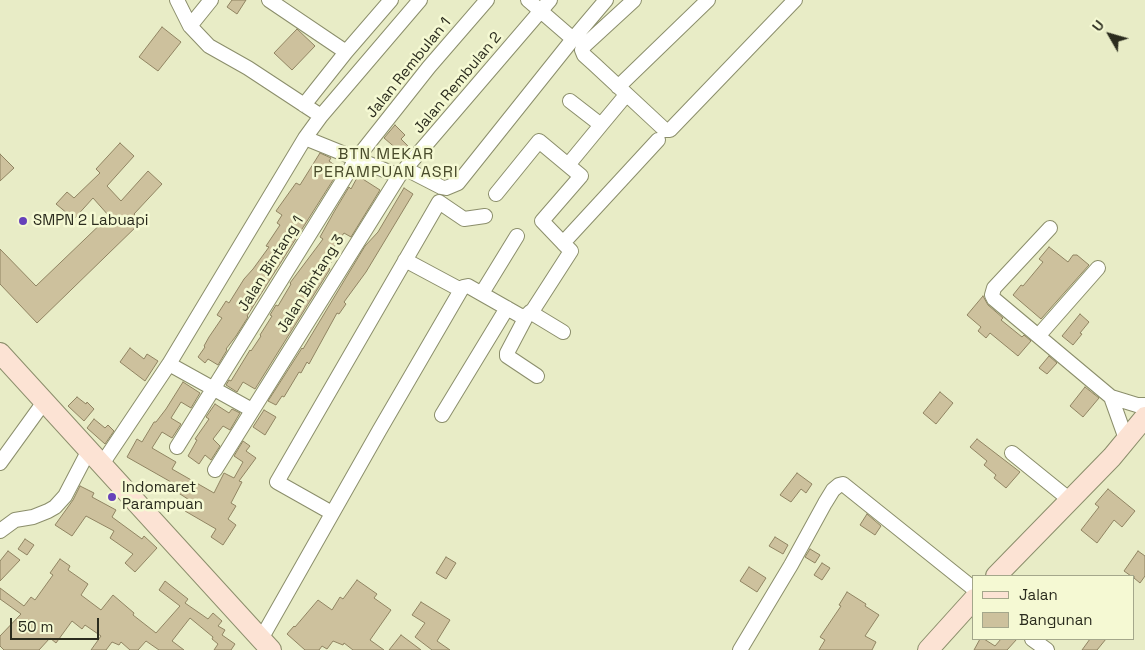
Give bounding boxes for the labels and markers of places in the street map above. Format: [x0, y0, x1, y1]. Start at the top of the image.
place label: SMPN 2 Labuapi [33, 212, 149, 230]
marker: SMPN 2 Labuapi [17, 215, 29, 227]
place label: Indomaret Parampuan [122, 479, 203, 514]
marker: Indomaret Parampuan [106, 491, 118, 503]

